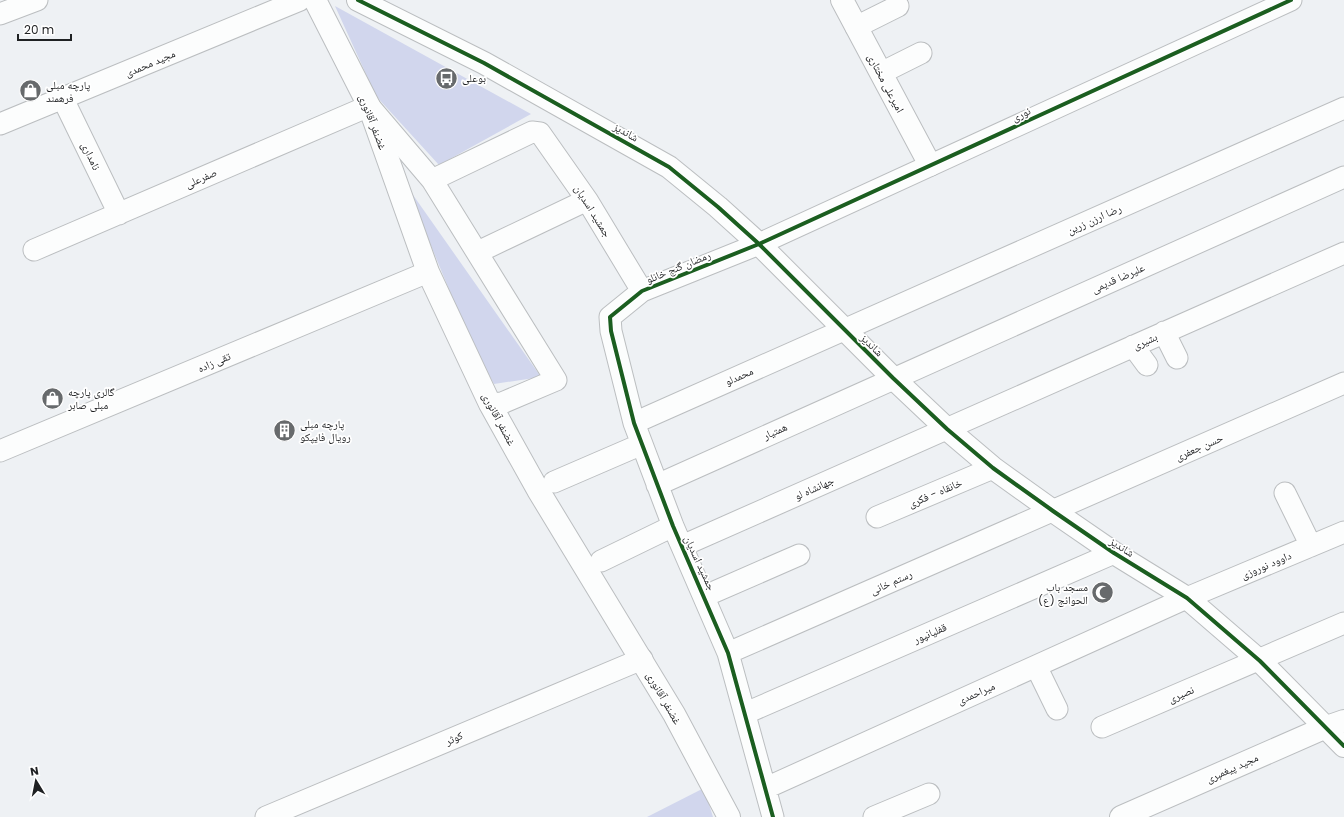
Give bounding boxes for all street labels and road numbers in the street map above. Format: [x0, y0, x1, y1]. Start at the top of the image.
street label: مجید محمدی [122, 45, 178, 81]
street label: امیرعلی مختاری [864, 51, 908, 115]
street label: غضنفر آقانوری [355, 92, 391, 152]
street label: نوری [1009, 103, 1033, 125]
street label: شاندیز [610, 118, 641, 145]
street label: نامداری [77, 139, 105, 173]
street label: صفرعلی [183, 164, 219, 192]
street label: جمشید اسدیان [571, 182, 615, 240]
street label: رضا ارزن زرین [1064, 200, 1124, 238]
street label: رمضان گنج خانلو [643, 247, 713, 287]
street label: علیرضا قدیمی [1089, 259, 1148, 297]
street label: بشیری [1130, 328, 1160, 354]
street label: شاندیز [856, 329, 887, 360]
street label: تقی زاده [195, 348, 234, 376]
street label: محمدلو [722, 363, 756, 389]
street label: غضنفر آقانوری [478, 390, 520, 449]
street label: همتیار [759, 418, 790, 444]
street label: حسن جعفری [1173, 429, 1225, 465]
street label: جهانشاه لو [792, 472, 836, 504]
street label: خانقاه - فکری [906, 474, 964, 512]
street label: جمشید اسدیان [680, 533, 720, 593]
street label: شاندیز [1106, 533, 1137, 561]
street label: داوود نوروزی [1238, 547, 1294, 583]
street label: رستم خانی [867, 566, 915, 598]
street label: قفلیانپور [910, 619, 949, 648]
street label: غضنفر آقانوری [643, 669, 686, 728]
street label: میراحمدی [955, 678, 997, 708]
street label: نصیری [1166, 681, 1196, 707]
street label: کوثر [442, 727, 466, 749]
street label: مجید پیغمبری [1203, 749, 1261, 787]

